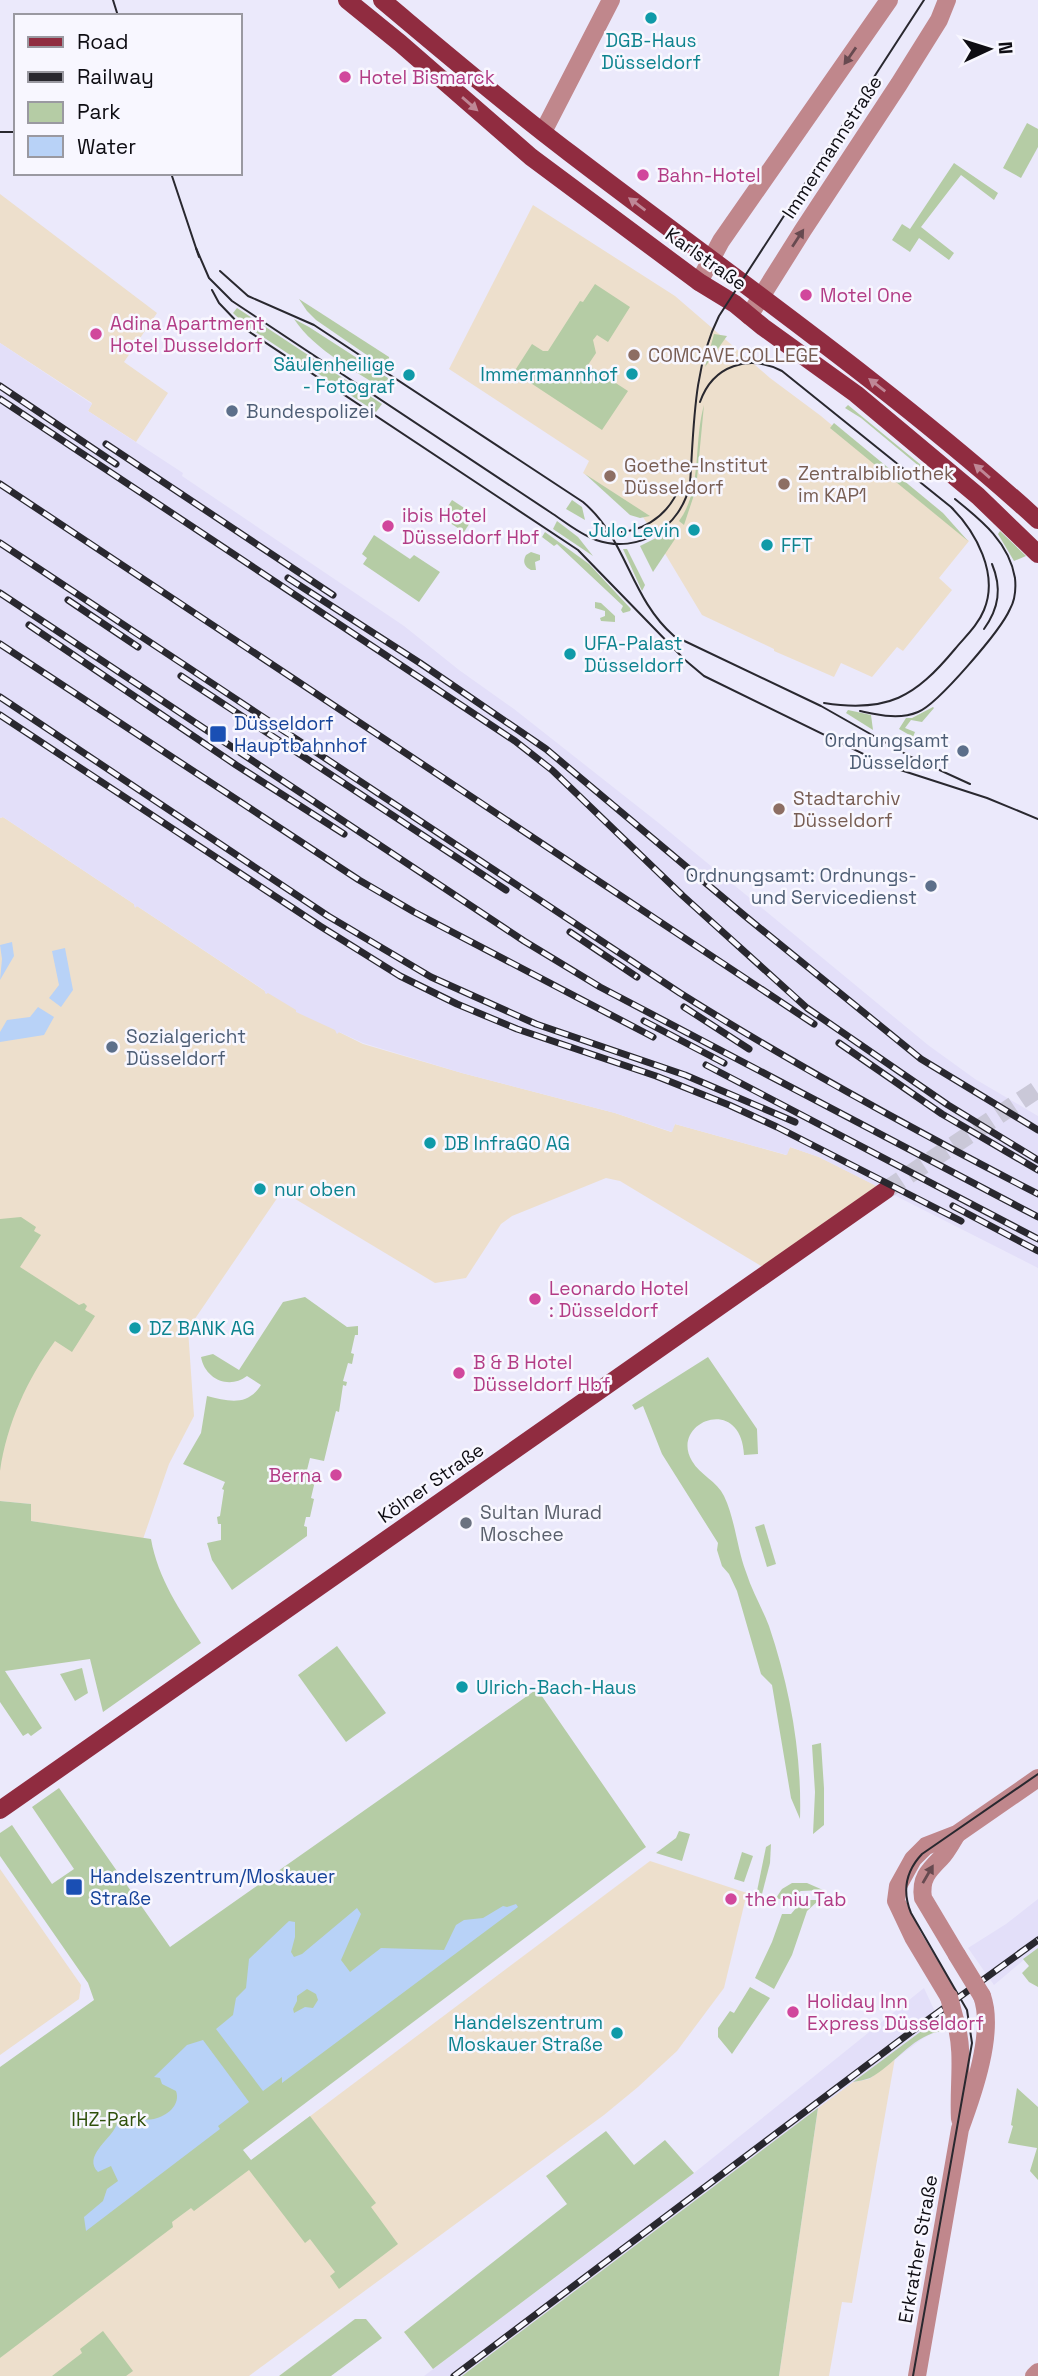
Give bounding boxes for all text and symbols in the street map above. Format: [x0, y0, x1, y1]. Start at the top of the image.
marker: DGB-Haus Düsseldorf [643, 10, 659, 26]
legend [14, 14, 242, 175]
north arrow [954, 14, 1024, 84]
text: Road [77, 28, 129, 55]
place label: DGB-Haus Düsseldorf [601, 28, 701, 75]
text: N [993, 41, 1018, 55]
one-way arrow [843, 47, 857, 65]
text: Railway [77, 63, 154, 90]
place label: Hotel Bismarck [359, 65, 495, 90]
marker: Hotel Bismarck [337, 69, 353, 85]
street label: Immermannstraße [776, 71, 888, 223]
one-way arrow [461, 96, 479, 112]
text: Park [77, 98, 121, 125]
text: Water [77, 133, 136, 160]
place label: Bahn-Hotel [657, 163, 761, 188]
marker: Bahn-Hotel [635, 167, 651, 183]
one-way arrow [628, 196, 646, 211]
street label: Karlstraße [660, 222, 752, 296]
one-way arrow [791, 229, 804, 248]
place label: Motel One [820, 283, 913, 308]
marker: Motel One [798, 287, 814, 303]
place label: Adina Apartment Hotel Dusseldorf [110, 311, 265, 358]
marker: Adina Apartment Hotel Dusseldorf [88, 326, 104, 342]
place label: COMCAVE.COLLEGE [648, 343, 819, 368]
marker: COMCAVE.COLLEGE [626, 347, 642, 363]
place label: Säulenheilige - Fotograf [273, 352, 395, 399]
place label: Immermannhof [480, 362, 618, 387]
marker: Immermannhof [624, 366, 640, 382]
marker: Säulenheilige - Fotograf [401, 367, 417, 383]
one-way arrow [868, 378, 886, 392]
place label: Bundespolizei [246, 399, 374, 424]
marker: Bundespolizei [224, 403, 240, 419]
place label: Goethe-Institut Düsseldorf [624, 453, 768, 500]
place label: Zentralbibliothek im KAP1 [798, 461, 954, 508]
one-way arrow [974, 464, 991, 479]
marker: Goethe-Institut Düsseldorf [602, 468, 618, 484]
marker: Zentralbibliothek im KAP1 [776, 476, 792, 492]
place label: ibis Hotel Düsseldorf Hbf [402, 503, 539, 550]
marker: ibis Hotel Düsseldorf Hbf [380, 518, 396, 534]
place label: Julo Levin [589, 518, 680, 543]
marker: Julo Levin [686, 522, 702, 538]
place label: FFT [781, 533, 813, 558]
marker: FFT [759, 537, 775, 553]
place label: UFA-Palast Düsseldorf [584, 631, 684, 678]
marker: UFA-Palast Düsseldorf [562, 646, 578, 662]
place label: Düsseldorf Hauptbahnhof [234, 711, 367, 758]
marker: Düsseldorf Hauptbahnhof [208, 724, 228, 744]
place label: Ordnungsamt Düsseldorf [825, 728, 949, 775]
marker: Ordnungsamt Düsseldorf [955, 743, 971, 759]
place label: Stadtarchiv Düsseldorf [793, 786, 901, 833]
marker: Stadtarchiv Düsseldorf [771, 801, 787, 817]
place label: Ordnungsamt: Ordnungs- und Servicedienst [686, 863, 917, 910]
marker: Ordnungsamt: Ordnungs- und Servicedienst [923, 878, 939, 894]
place label: Sozialgericht Düsseldorf [126, 1024, 246, 1071]
marker: Sozialgericht Düsseldorf [104, 1039, 120, 1055]
place label: DB InfraGO AG [444, 1131, 570, 1156]
marker: DB InfraGO AG [422, 1135, 438, 1151]
place label: nur oben [274, 1177, 356, 1202]
marker: nur oben [252, 1181, 268, 1197]
place label: Leonardo Hotel : Düsseldorf [549, 1276, 689, 1323]
marker: Leonardo Hotel : Düsseldorf [527, 1291, 543, 1307]
place label: DZ BANK AG [149, 1316, 255, 1341]
marker: DZ BANK AG [127, 1320, 143, 1336]
place label: B & B Hotel Düsseldorf Hbf [473, 1350, 610, 1397]
marker: B & B Hotel Düsseldorf Hbf [451, 1365, 467, 1381]
street label: Kölner Straße [373, 1437, 489, 1529]
place label: Berna [268, 1463, 322, 1488]
marker: Berna [328, 1467, 344, 1483]
place label: Sultan Murad Moschee [480, 1500, 602, 1547]
marker: Sultan Murad Moschee [458, 1515, 474, 1531]
place label: Ulrich-Bach-Haus [476, 1675, 636, 1700]
marker: Ulrich-Bach-Haus [454, 1679, 470, 1695]
place label: Handelszentrum/Moskauer Straße [90, 1864, 335, 1911]
one-way arrow [922, 1864, 934, 1883]
marker: Handelszentrum/Moskauer Straße [64, 1877, 84, 1897]
place label: the niu Tab [745, 1887, 847, 1912]
marker: the niu Tab [723, 1891, 739, 1907]
place label: Holiday Inn Express Düsseldorf [807, 1989, 984, 2036]
marker: Holiday Inn Express Düsseldorf [785, 2004, 801, 2020]
place label: Handelszentrum Moskauer Straße [448, 2010, 603, 2057]
marker: Handelszentrum Moskauer Straße [609, 2025, 625, 2041]
park label: IHZ-Park [71, 2107, 147, 2132]
street label: Erkrather Straße [893, 2173, 943, 2325]

